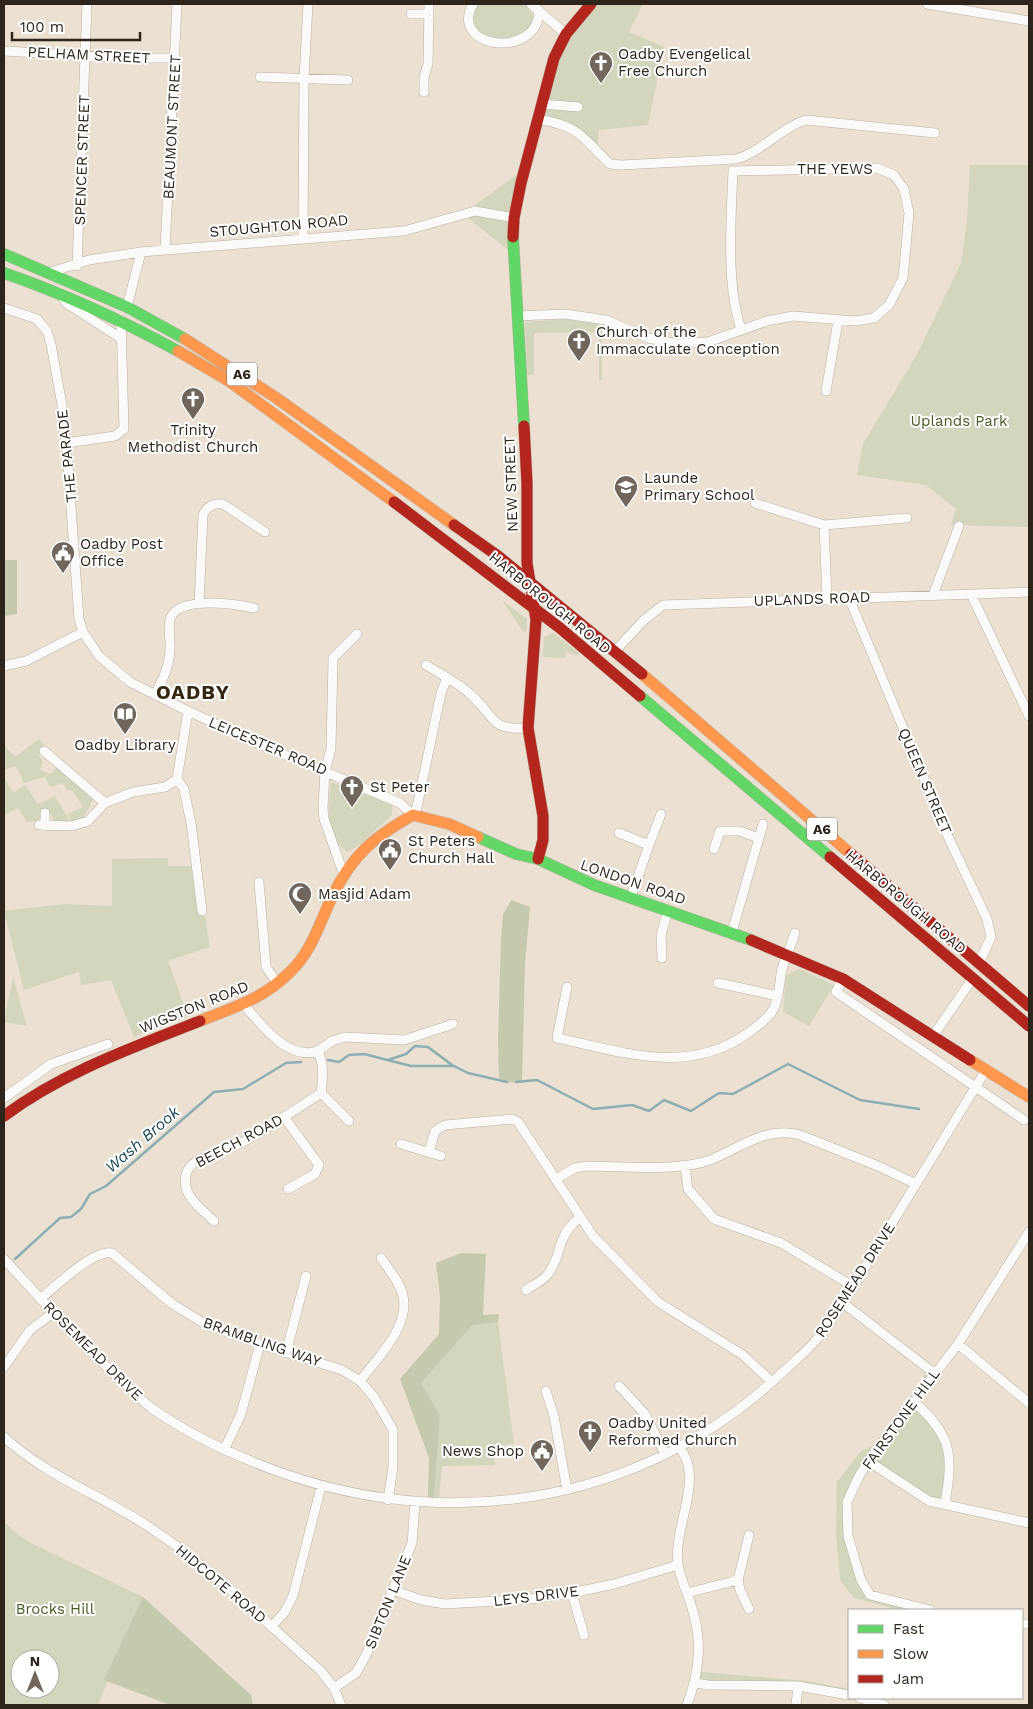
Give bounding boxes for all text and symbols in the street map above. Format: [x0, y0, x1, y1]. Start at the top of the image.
scale bar [12, 10, 140, 42]
text: 100 m [20, 18, 64, 36]
street label: PELHAM STREET [27, 43, 151, 67]
place label: Oadby Evengelical Free Church [618, 45, 751, 80]
church icon: Oadby Evengelical Free Church [588, 50, 614, 84]
street label: BEAUMONT STREET [159, 54, 185, 200]
street label: SPENCER STREET [71, 94, 93, 226]
street label: THE YEWS [797, 160, 873, 178]
street label: STOUGHTON ROAD [209, 211, 349, 241]
place label: Church of the Immacculate Conception [596, 323, 780, 358]
church icon: Church of the Immacculate Conception [566, 328, 592, 362]
road number: A6 [227, 362, 257, 386]
church icon: Trinity Methodist Church [180, 386, 206, 420]
street label: THE PARADE [53, 409, 81, 503]
park label: Uplands Park [910, 412, 1008, 430]
place label: Trinity Methodist Church [128, 421, 258, 456]
street label: NEW STREET [500, 436, 522, 532]
place label: Launde Primary School [644, 469, 755, 504]
school or university icon: Launde Primary School [613, 474, 639, 508]
place label: Oadby Post Office [80, 535, 164, 570]
public building icon: Oadby Post Office [50, 540, 76, 574]
street label: HARBOROUGH ROAD [485, 548, 615, 658]
street label: UPLANDS ROAD [753, 588, 871, 610]
district label: OADBY [156, 680, 230, 704]
library icon: Oadby Library [112, 701, 138, 735]
street label: LEICESTER ROAD [206, 713, 330, 779]
street label: QUEEN STREET [895, 725, 955, 837]
place label: Oadby Library [74, 736, 176, 754]
church icon: St Peter [339, 774, 365, 808]
place label: St Peter [370, 778, 430, 796]
road number: A6 [807, 818, 837, 841]
place label: St Peters Church Hall [408, 832, 495, 867]
public building icon: St Peters Church Hall [377, 837, 403, 871]
street label: HARBOROUGH ROAD [842, 846, 970, 958]
street label: LONDON ROAD [578, 856, 688, 908]
mosque icon: Masjid Adam [287, 881, 313, 915]
place label: Masjid Adam [318, 885, 411, 903]
street label: WIGSTON ROAD [137, 977, 251, 1037]
water label: Wash Brook [102, 1101, 184, 1177]
street label: BEECH ROAD [192, 1110, 286, 1172]
street label: ROSEMEAD DRIVE [811, 1219, 899, 1341]
street label: ROSEMEAD DRIVE [40, 1298, 146, 1404]
street label: BRAMBLING WAY [201, 1313, 324, 1371]
street label: FAIRSTONE HILL [858, 1365, 944, 1473]
place label: Oadby United Reformed Church [608, 1414, 737, 1449]
church icon: Oadby United Reformed Church [577, 1419, 603, 1453]
public building icon: News Shop [529, 1438, 555, 1472]
place label: News Shop [442, 1442, 524, 1460]
street label: HIDCOTE ROAD [172, 1541, 270, 1627]
street label: SIBTON LANE [361, 1553, 415, 1651]
street label: LEYS DRIVE [492, 1582, 580, 1610]
park label: Brocks Hill [16, 1600, 95, 1618]
legend [848, 1609, 1023, 1699]
text: Fast [893, 1620, 925, 1638]
text: Slow [893, 1645, 929, 1663]
north arrow [10, 1649, 60, 1699]
text: N [30, 1653, 40, 1669]
text: Jam [893, 1670, 924, 1688]

